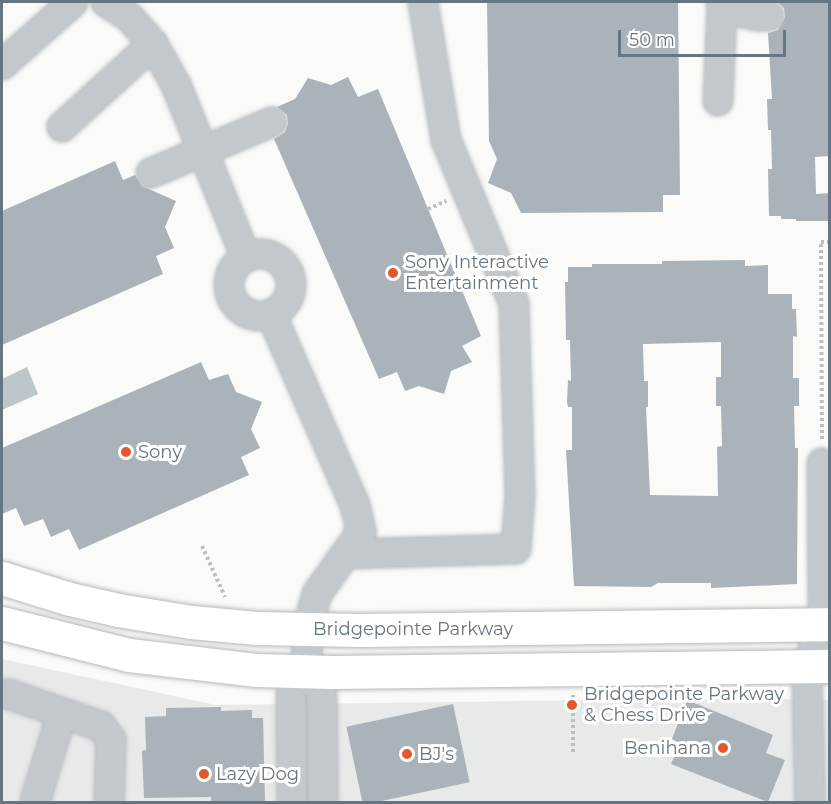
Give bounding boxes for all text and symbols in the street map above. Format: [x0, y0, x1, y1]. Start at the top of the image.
scale bar [621, 18, 789, 56]
text: 50 m [629, 29, 675, 51]
place label: Sony Interactive Entertainment [405, 252, 549, 294]
marker: Sony Interactive Entertainment [386, 266, 400, 280]
place label: Sony [138, 441, 182, 463]
marker: Sony [119, 445, 133, 459]
street label: Bridgepointe Parkway [313, 618, 513, 640]
place label: Bridgepointe Parkway & Chess Drive [584, 684, 784, 726]
marker: Bridgepointe Parkway & Chess Drive [565, 698, 579, 712]
place label: Benihana [624, 737, 711, 759]
marker: Benihana [716, 741, 730, 755]
place label: BJ's [419, 743, 454, 765]
marker: BJ's [400, 747, 414, 761]
place label: Lazy Dog [216, 763, 299, 785]
marker: Lazy Dog [197, 767, 211, 781]

